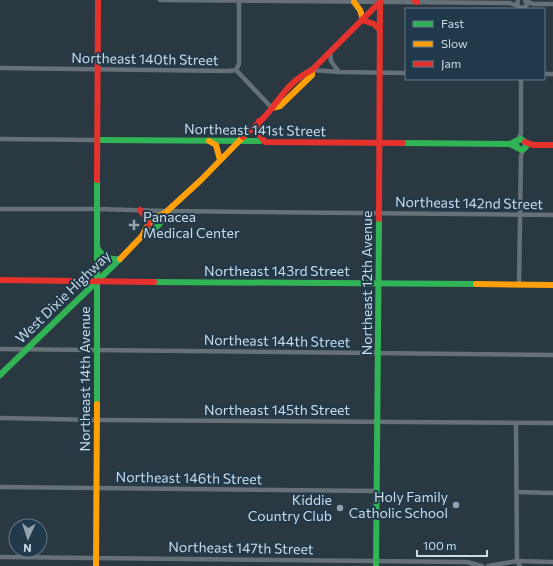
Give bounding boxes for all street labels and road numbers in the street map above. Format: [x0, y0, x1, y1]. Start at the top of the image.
street label: Northeast 140th Street [71, 49, 219, 68]
street label: Northeast 141st Street [184, 120, 326, 139]
street label: Northeast 142nd Street [395, 193, 543, 212]
street label: Northeast 12th Avenue [358, 211, 375, 355]
street label: West Dixie Highway [12, 247, 114, 346]
street label: Northeast 143rd Street [204, 262, 350, 279]
street label: Northeast 14th Avenue [76, 306, 93, 452]
street label: Northeast 144th Street [204, 331, 351, 350]
street label: Northeast 145th Street [204, 401, 350, 418]
street label: Northeast 146th Street [116, 468, 263, 487]
street label: Northeast 147th Street [168, 538, 314, 557]

